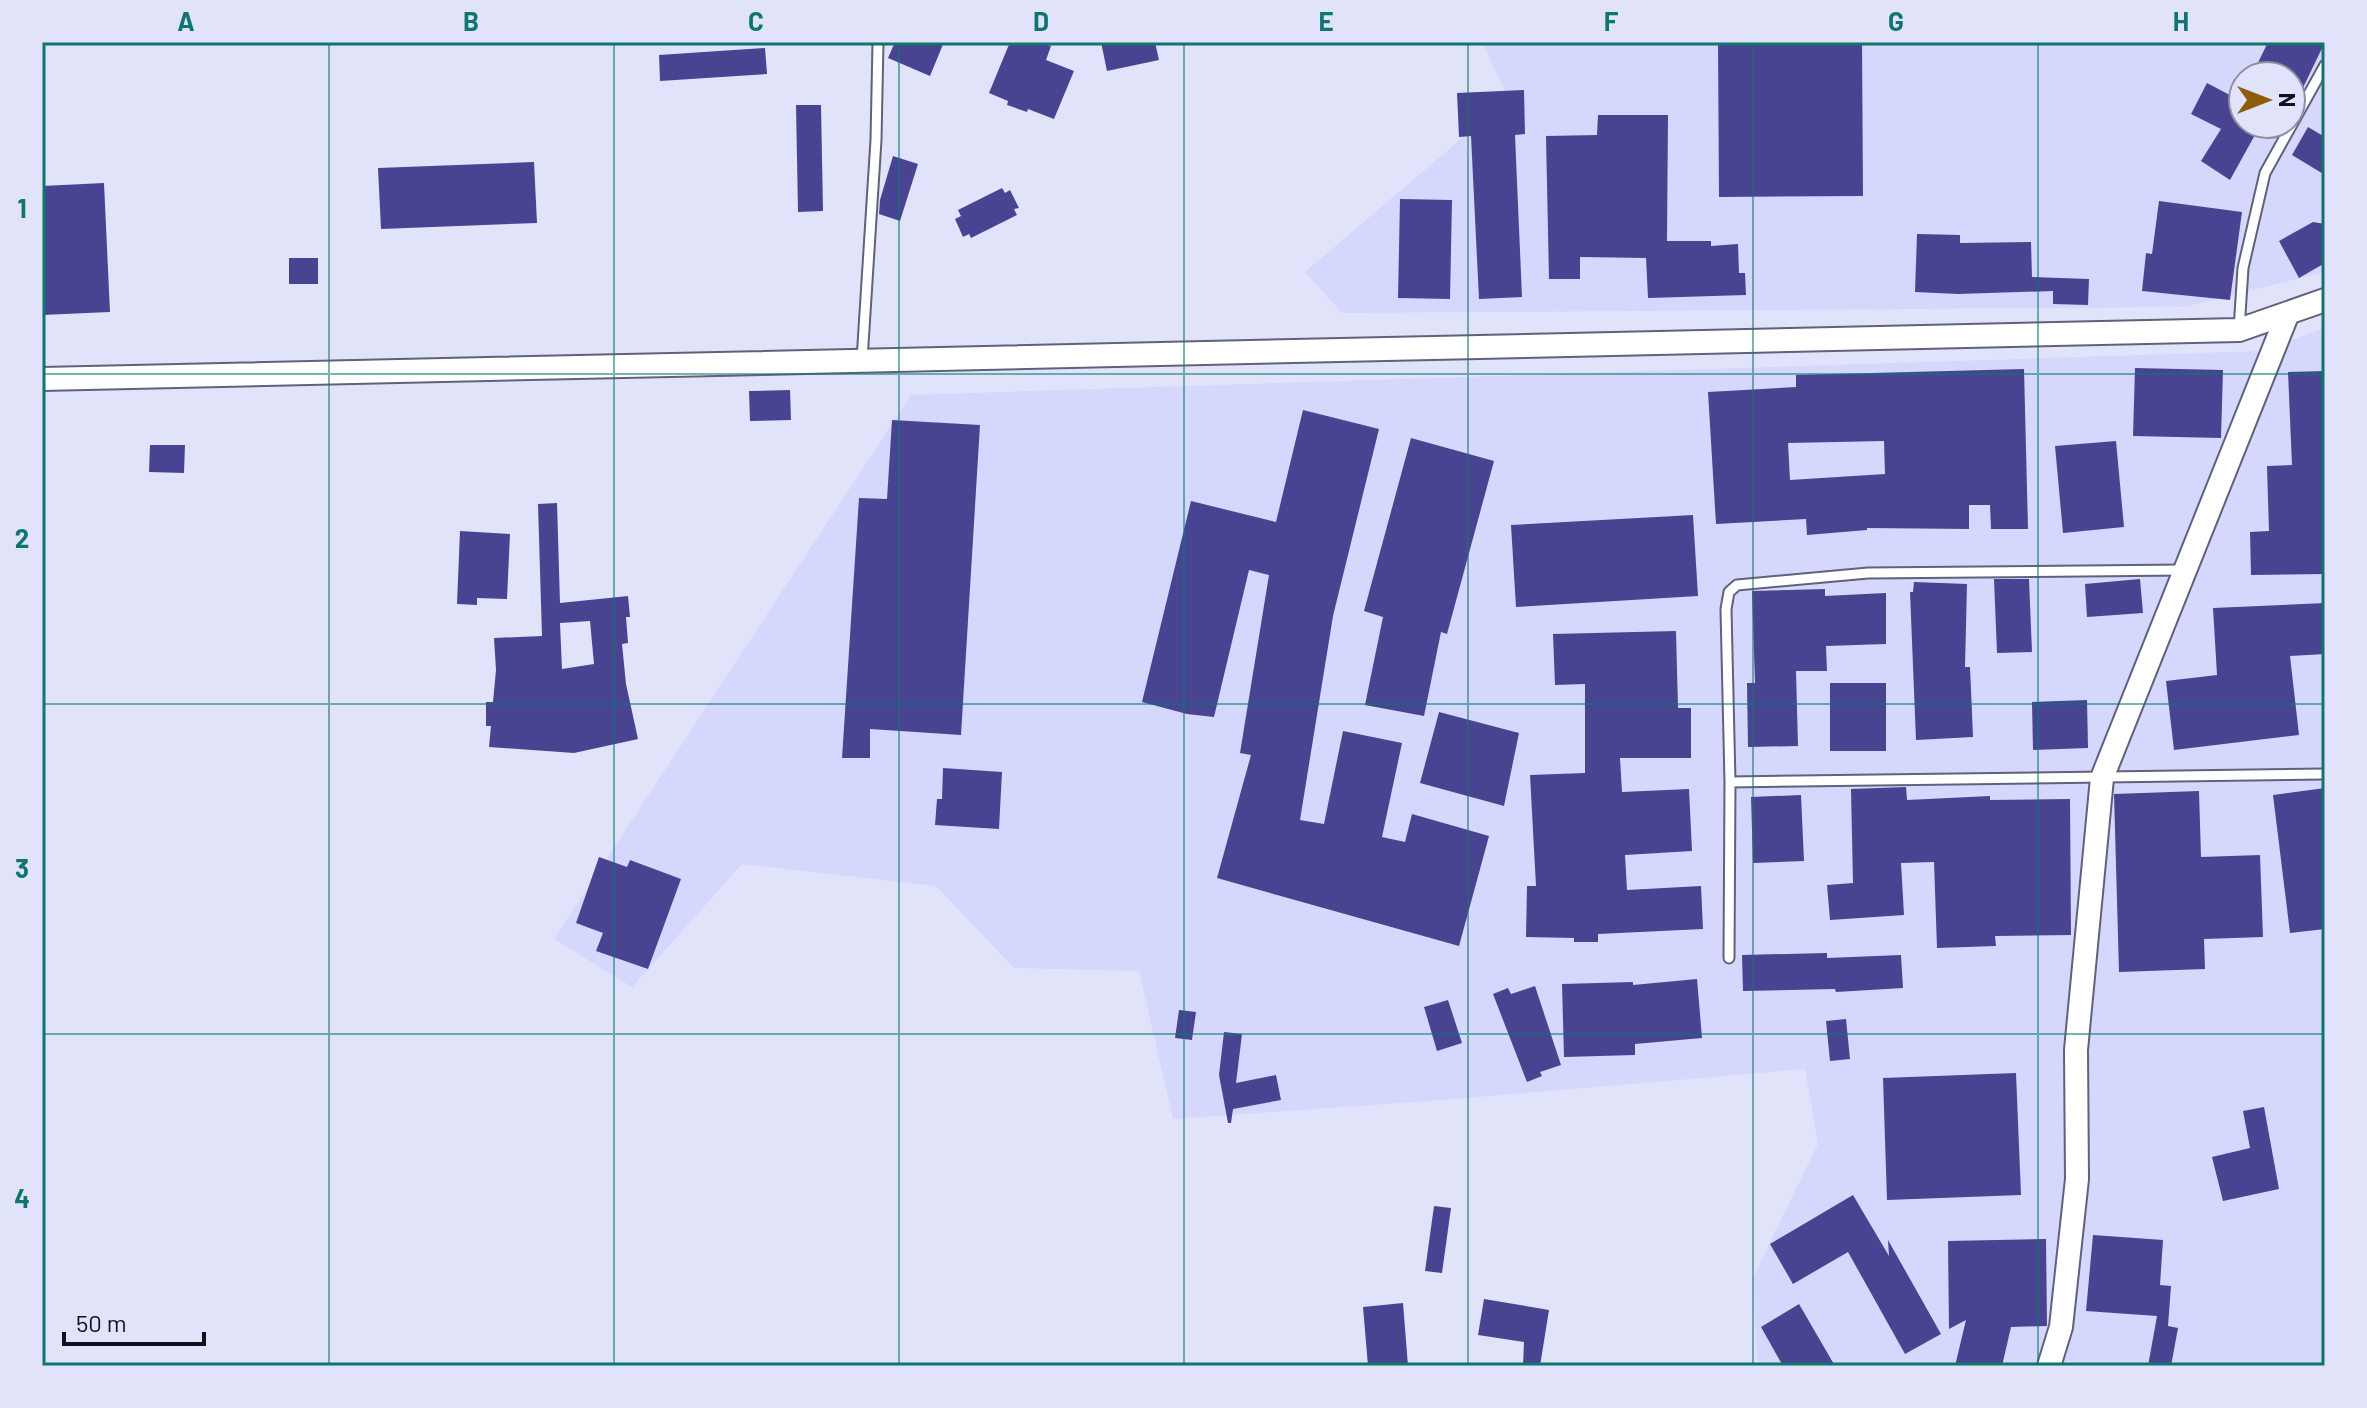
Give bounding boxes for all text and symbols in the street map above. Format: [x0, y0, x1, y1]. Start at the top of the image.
text: A [177, 5, 195, 36]
text: B [463, 5, 479, 36]
text: C [748, 5, 764, 36]
text: D [1033, 5, 1049, 36]
text: E [1318, 5, 1334, 36]
text: F [1604, 5, 1619, 36]
text: G [1888, 5, 1904, 36]
text: H [2173, 5, 2189, 36]
north arrow [2227, 60, 2307, 140]
text: N [2275, 93, 2301, 107]
text: 1 [17, 192, 27, 223]
text: 2 [15, 522, 29, 553]
text: 3 [15, 852, 29, 883]
text: 4 [14, 1182, 30, 1213]
scale bar [64, 1296, 204, 1346]
text: 50 m [76, 1308, 127, 1337]

